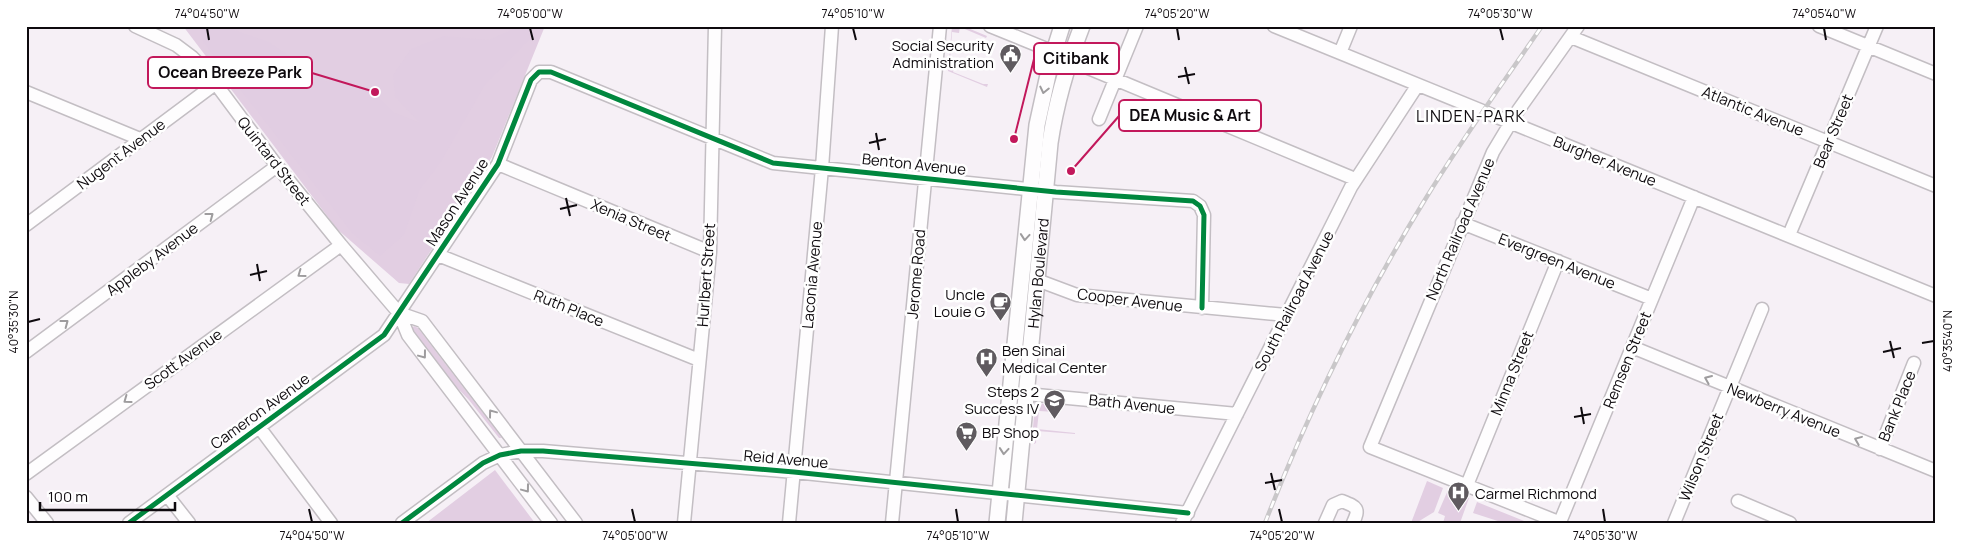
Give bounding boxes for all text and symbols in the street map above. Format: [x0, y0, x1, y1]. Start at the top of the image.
text: 74°04'50"W [175, 5, 240, 22]
text: 74°05'00"W [497, 5, 563, 22]
text: 74°05'10"W [822, 5, 885, 22]
text: 74°05'20"W [1145, 5, 1210, 22]
text: 74°05'30"W [1468, 5, 1533, 22]
text: 74°05'40"W [1792, 5, 1857, 22]
place label: Social Security Administration [892, 35, 994, 73]
public building icon: Social Security Administration [998, 42, 1022, 73]
callout: Citibank [1034, 43, 1119, 74]
text: Citibank [1043, 47, 1109, 69]
callout: Ocean Breeze Park [148, 57, 312, 88]
text: Ocean Breeze Park [158, 61, 302, 83]
street label: Atlantic Avenue [1699, 81, 1807, 141]
one-way arrow [1039, 85, 1050, 94]
street label: Bear Street [1808, 91, 1858, 171]
callout: DEA Music & Art [1119, 100, 1261, 131]
text: DEA Music & Art [1129, 104, 1251, 126]
district label: LINDEN-PARK [1416, 105, 1526, 127]
street label: Quintard Street [233, 112, 315, 210]
street label: Nugent Avenue [72, 114, 170, 194]
street label: Burgher Avenue [1550, 131, 1660, 191]
street label: Benton Avenue [861, 148, 967, 180]
street label: Mason Avenue [421, 154, 493, 250]
street label: North Railroad Avenue [1420, 154, 1500, 304]
street label: Xenia Street [588, 194, 674, 246]
one-way arrow [204, 213, 214, 222]
street label: Appleby Avenue [102, 217, 203, 301]
street label: Hylan Boulevard [1022, 217, 1053, 329]
street label: Laconia Avenue [797, 220, 827, 330]
street label: Hurlbert Street [692, 222, 720, 328]
street label: South Railroad Avenue [1249, 227, 1339, 375]
street label: Jerome Road [902, 228, 930, 320]
street label: Evergreen Avenue [1495, 228, 1619, 294]
one-way arrow [1020, 233, 1031, 241]
one-way arrow [298, 268, 307, 276]
street label: Cooper Avenue [1076, 283, 1184, 317]
street label: Ruth Place [531, 284, 607, 332]
place label: Uncle Louie G [934, 284, 985, 322]
text: 40°35'30"N [5, 291, 22, 353]
cafe icon: Uncle Louie G [989, 291, 1013, 322]
street label: Remsen Street [1598, 308, 1656, 412]
text: 40°35'40"N [1939, 310, 1956, 372]
one-way arrow [59, 320, 69, 329]
street label: Scott Avenue [140, 323, 226, 394]
street label: Minna Street [1486, 328, 1538, 418]
place label: Ben Sinai Medical Center [1002, 340, 1108, 378]
hospital icon: Ben Sinai Medical Center [974, 347, 998, 378]
one-way arrow [418, 349, 426, 358]
street label: Bank Place [1873, 367, 1921, 445]
street label: Cameron Avenue [206, 368, 314, 454]
one-way arrow [1704, 374, 1712, 384]
street label: Newberry Avenue [1724, 378, 1844, 442]
place label: Steps 2 Success IV [965, 381, 1039, 419]
school or university icon: Steps 2 Success IV [1043, 388, 1067, 419]
street label: Bath Avenue [1088, 389, 1176, 419]
one-way arrow [123, 394, 133, 403]
one-way arrow [489, 410, 497, 419]
street label: Wilson Street [1674, 410, 1728, 504]
supermarket icon: BP Shop [954, 420, 978, 451]
place label: BP Shop [982, 422, 1039, 443]
one-way arrow [1854, 436, 1863, 446]
street label: Reid Avenue [743, 445, 829, 473]
one-way arrow [998, 447, 1009, 455]
scale bar [40, 479, 175, 511]
hospital icon: Carmel Richmond [1447, 481, 1471, 512]
one-way arrow [520, 483, 528, 492]
place label: Carmel Richmond [1475, 483, 1597, 504]
text: 100 m [48, 486, 88, 507]
text: 74°04'50"W [280, 527, 345, 544]
text: 74°05'00"W [602, 527, 668, 544]
text: 74°05'10"W [927, 527, 990, 544]
text: 74°05'20"W [1250, 527, 1315, 544]
text: 74°05'30"W [1573, 527, 1638, 544]

